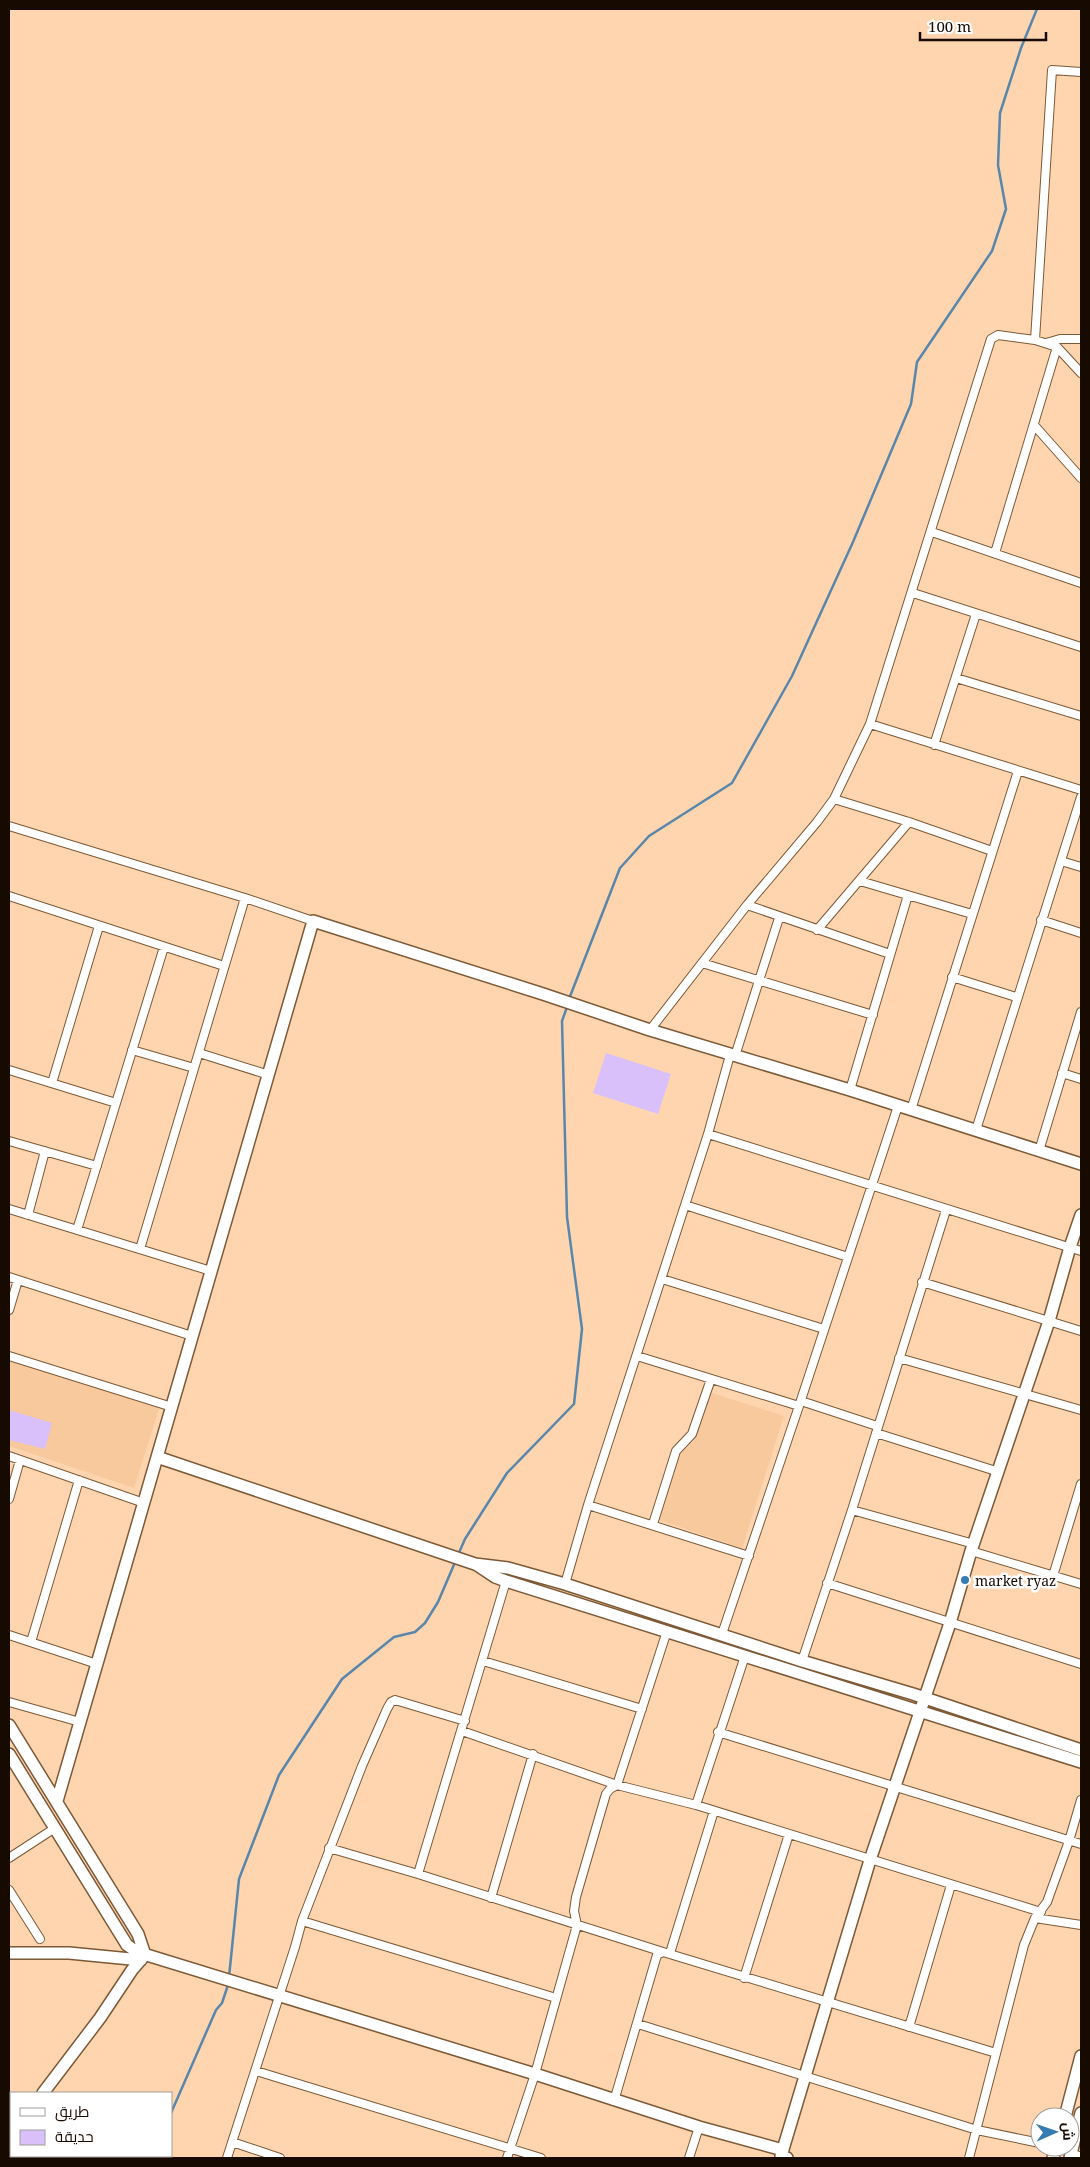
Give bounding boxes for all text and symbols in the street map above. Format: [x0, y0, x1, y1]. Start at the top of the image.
scale bar [920, 10, 1046, 42]
text: 100 m [928, 16, 971, 36]
place label: market ryaz [975, 1571, 1056, 1590]
marker: market ryaz [959, 1574, 971, 1586]
legend [10, 2092, 172, 2157]
text: طريق [55, 2101, 89, 2122]
north arrow [1030, 2107, 1080, 2157]
text: ش [1059, 2122, 1078, 2141]
text: حديقة [55, 2126, 94, 2146]

